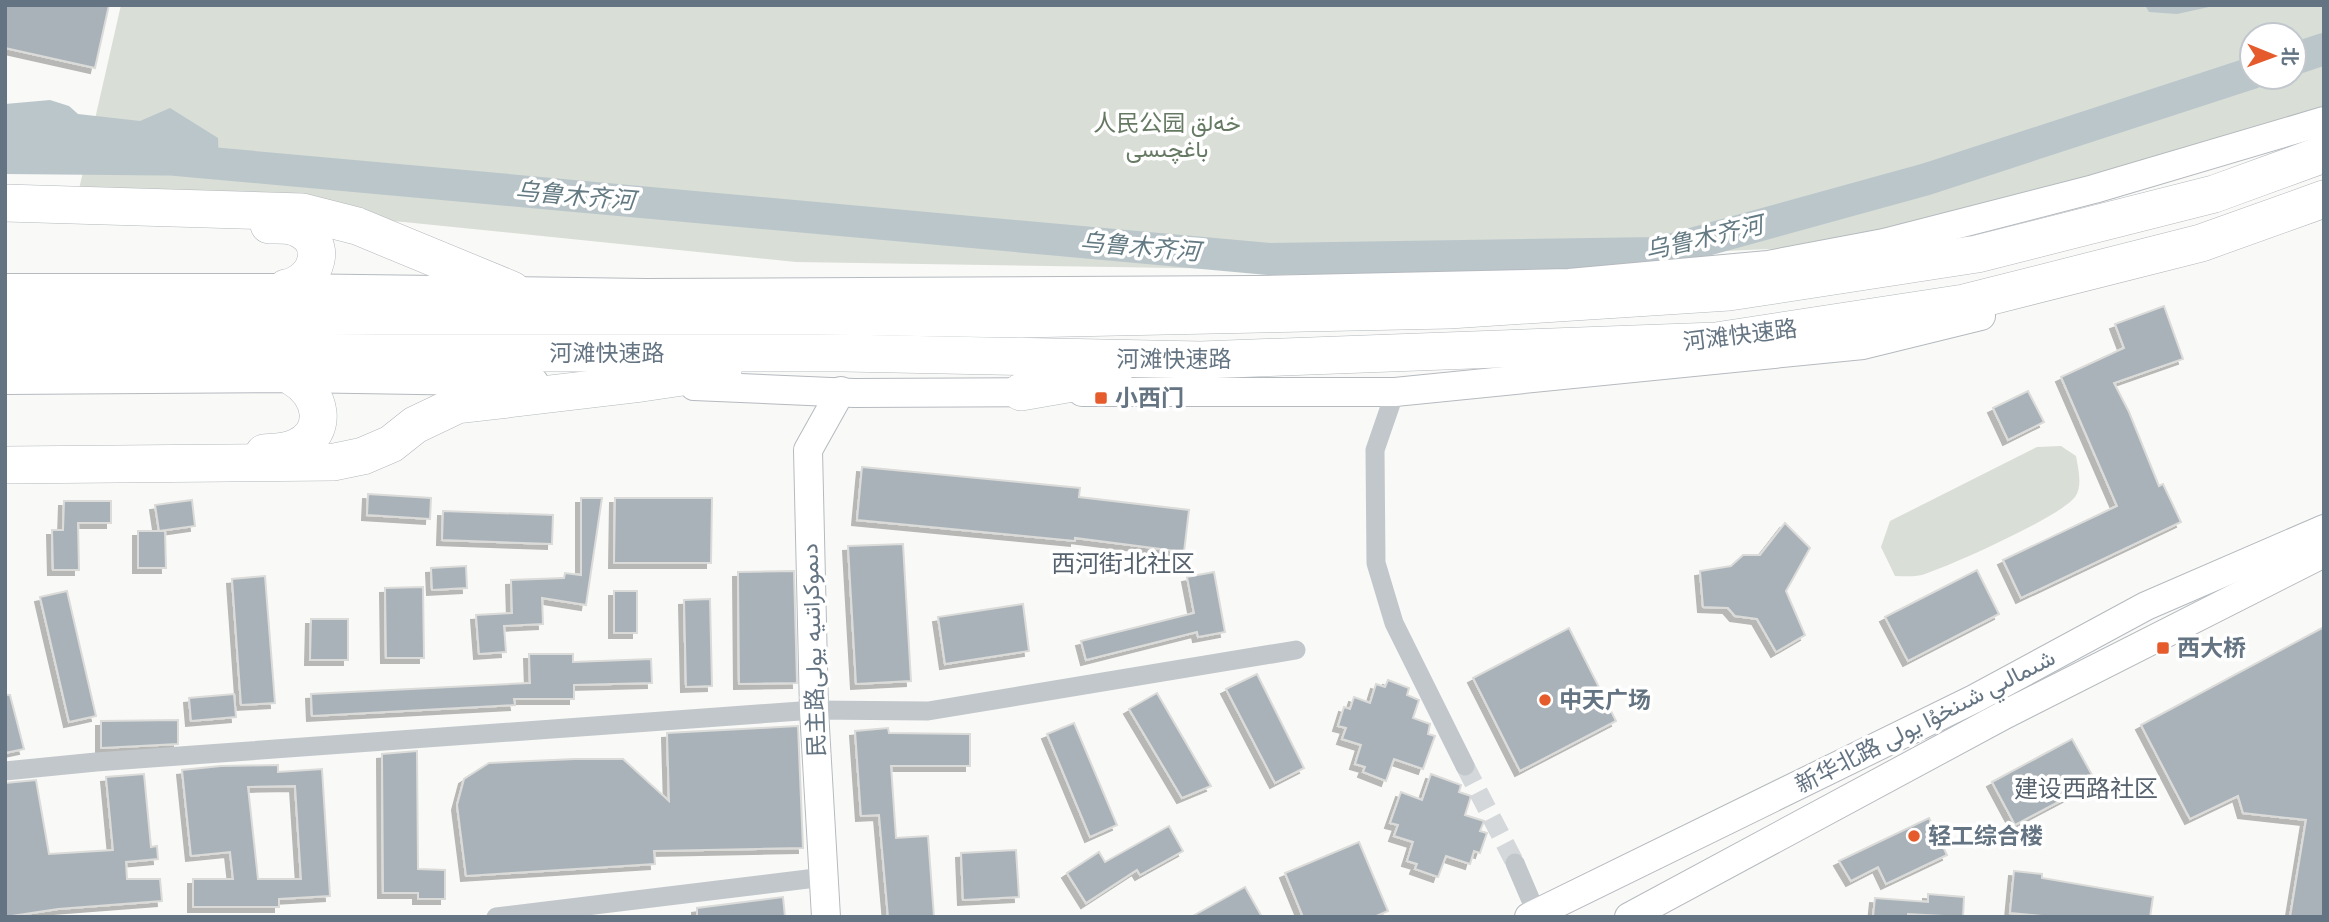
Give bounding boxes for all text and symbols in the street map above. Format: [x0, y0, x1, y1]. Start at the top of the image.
north arrow [2238, 21, 2308, 91]
text: 北 [2278, 47, 2300, 66]
park label: 人民公园 خەلق باغچىسى [1093, 110, 1241, 165]
water label: 乌鲁木齐河 [514, 177, 640, 216]
water label: 乌鲁木齐河 [1642, 210, 1770, 265]
water label: 乌鲁木齐河 [1079, 228, 1205, 267]
street label: 河滩快速路 [1681, 315, 1799, 356]
street label: 河滩快速路 [550, 340, 665, 367]
street label: 河滩快速路 [1117, 346, 1232, 373]
place label: 小西门 [1115, 385, 1184, 412]
marker: 小西门 [1093, 390, 1109, 406]
street label: 民主路دىموكراتىيە يولى [796, 543, 832, 757]
district label: 西河街北社区 [1051, 550, 1195, 578]
place label: 西大桥 [2177, 635, 2246, 662]
marker: 西大桥 [2155, 640, 2171, 656]
street label: 新华北路 شىمالىي شىنخۇا يولى [1791, 644, 2062, 803]
place label: 中天广场 [1559, 687, 1651, 714]
marker: 中天广场 [1537, 692, 1553, 708]
district label: 建设西路社区 [2014, 775, 2158, 803]
place label: 轻工综合楼 [1928, 823, 2043, 850]
marker: 轻工综合楼 [1906, 828, 1922, 844]

